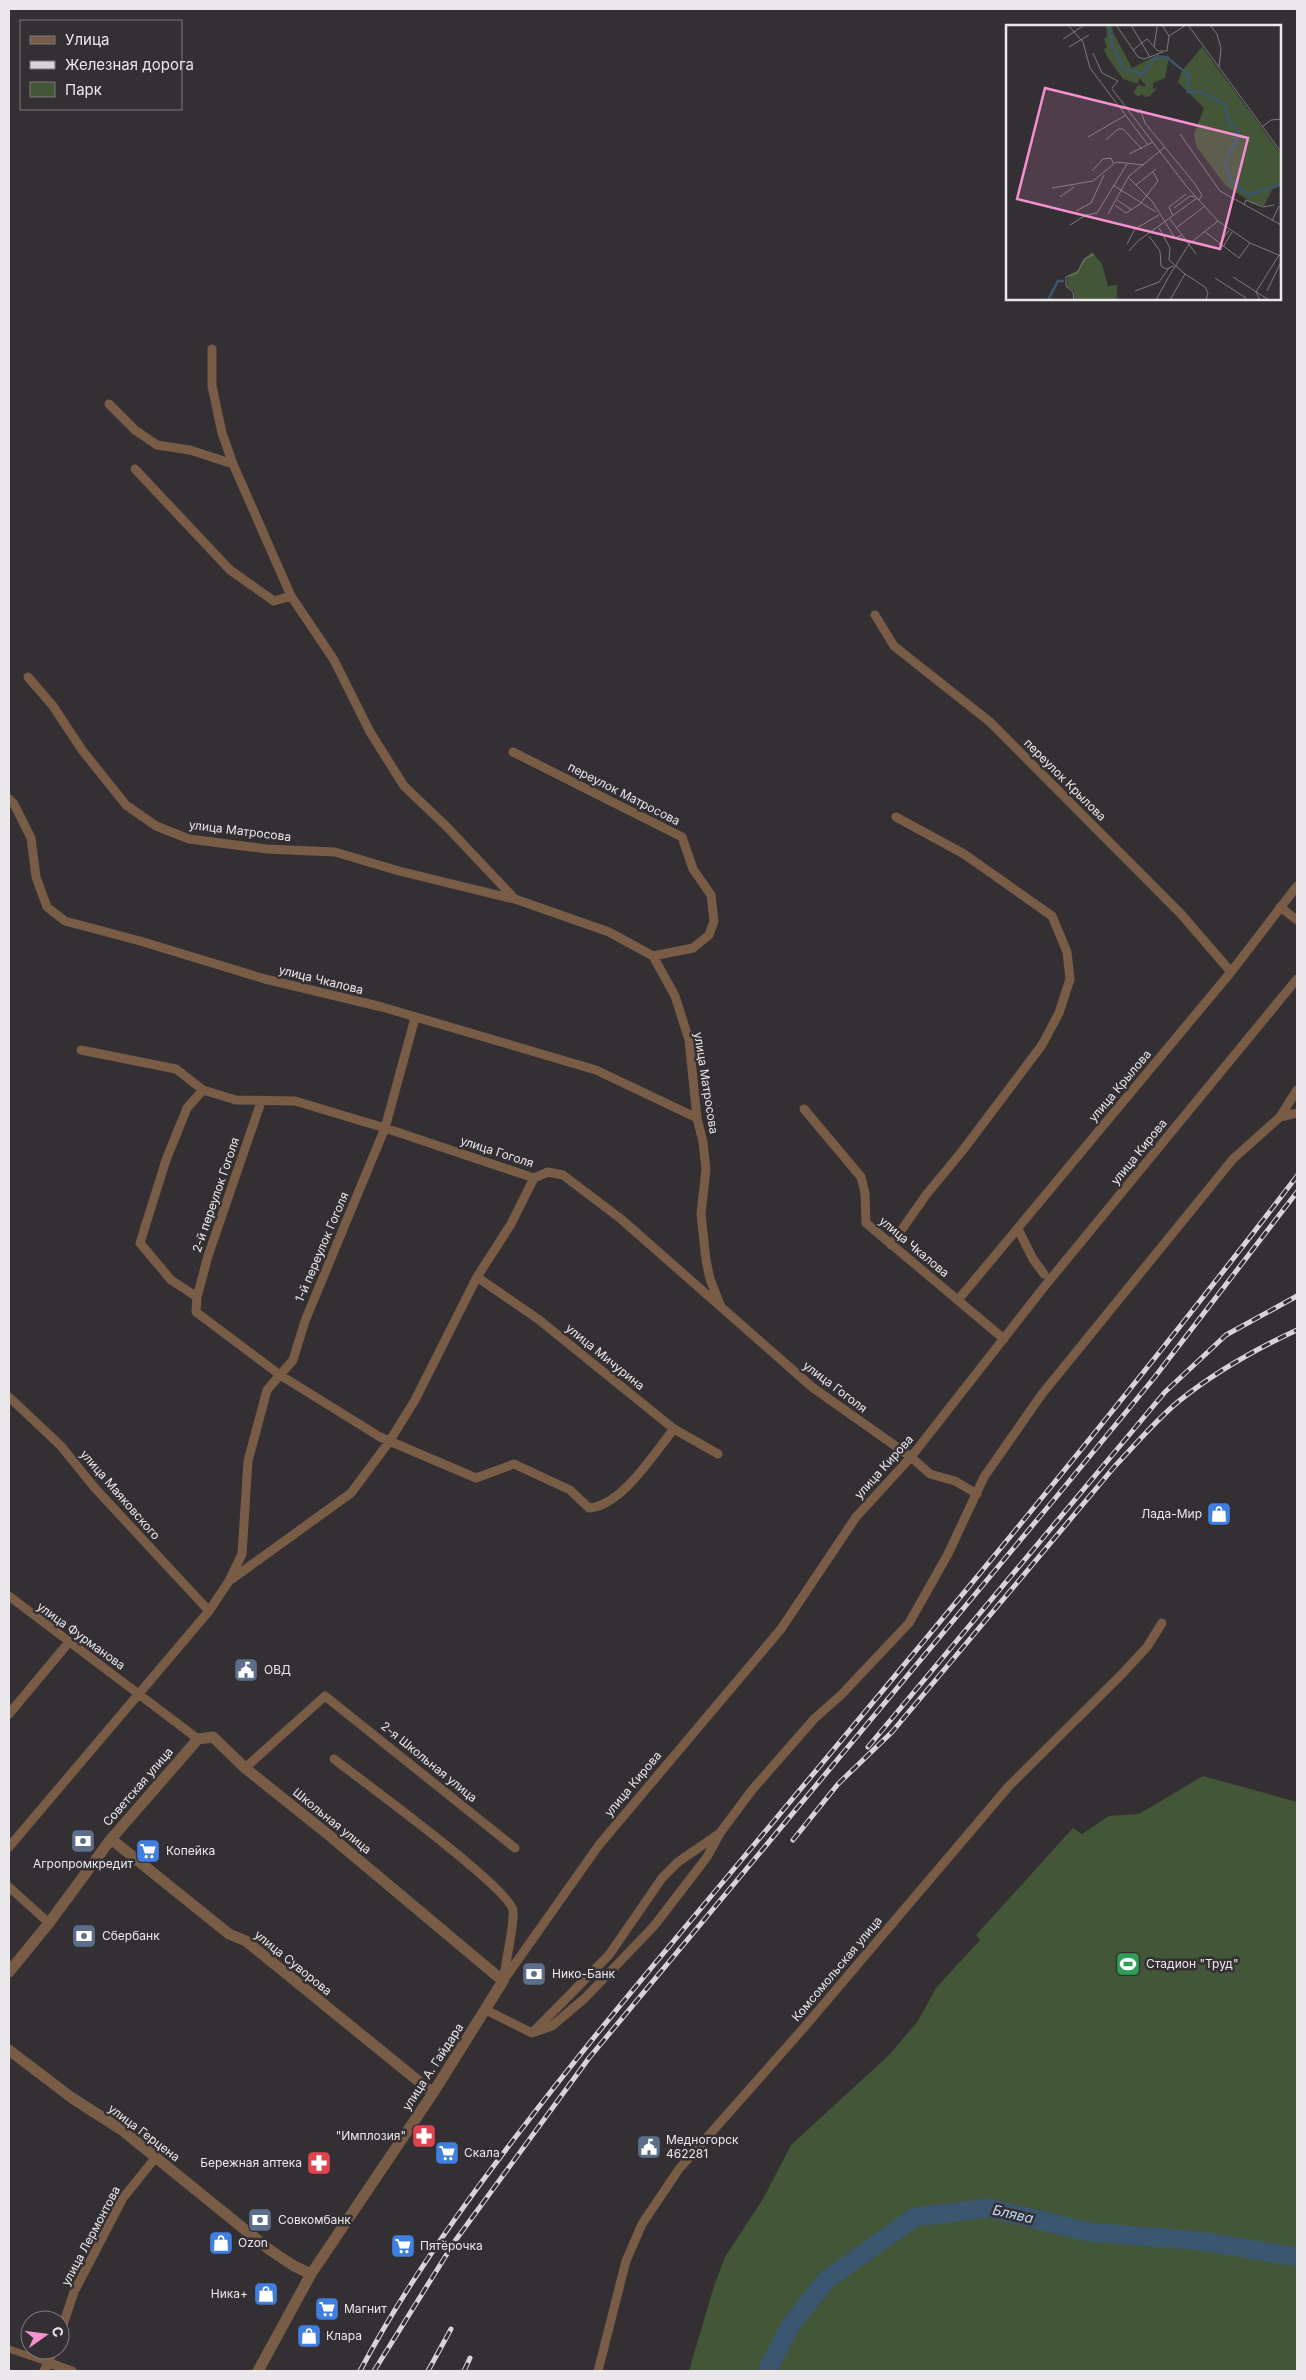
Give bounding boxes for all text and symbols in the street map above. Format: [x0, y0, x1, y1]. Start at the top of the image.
legend [20, 20, 182, 110]
inset map [1006, 25, 1281, 300]
text: Улица [65, 30, 109, 49]
text: Железная дорога [65, 55, 194, 74]
text: Парк [65, 80, 102, 99]
street label: переулок Крылова [1021, 735, 1110, 824]
street label: переулок Матросова [566, 759, 683, 828]
street label: улица Матросова [188, 817, 292, 844]
street label: улица Чкалова [277, 962, 365, 997]
street label: улица Матросова [691, 1031, 722, 1135]
street label: улица Крылова [1085, 1047, 1154, 1125]
street label: улица Кирова [1107, 1116, 1170, 1188]
street label: улица Гоголя [458, 1133, 536, 1170]
street label: 2-й переулок Гоголя [189, 1135, 242, 1254]
street label: 1-й переулок Гоголя [292, 1189, 352, 1304]
street label: улица Чкалова [876, 1213, 952, 1280]
street label: улица Мичурина [563, 1320, 648, 1393]
street label: улица Гоголя [800, 1358, 870, 1416]
street label: улица Кирова [851, 1432, 916, 1502]
street label: улица Маяковского [77, 1447, 164, 1543]
shop icon: Лада-Мир [1206, 1501, 1232, 1527]
place label: Лада-Мир [1141, 1506, 1202, 1521]
street label: улица Фурманова [34, 1599, 128, 1673]
public building icon: ОВД [233, 1657, 259, 1683]
place label: ОВД [264, 1662, 291, 1677]
street label: 2-я Школьная улица [378, 1718, 480, 1805]
street label: Советская улица [99, 1744, 176, 1829]
street label: улица Кирова [601, 1748, 664, 1819]
street label: Школьная улица [290, 1784, 375, 1857]
bank icon: Агропромкредит [70, 1828, 96, 1854]
supermarket icon: Копейка [135, 1838, 161, 1864]
place label: Копейка [166, 1843, 215, 1858]
place label: Агропромкредит [33, 1856, 133, 1871]
street label: Комсомольская улица [788, 1913, 885, 2024]
bank icon: Сбербанк [71, 1923, 97, 1949]
street label: улица Суворова [252, 1927, 335, 1998]
place label: Сбербанк [102, 1928, 160, 1943]
sports icon: Стадион "Труд" [1115, 1951, 1141, 1977]
place label: Стадион "Труд" [1146, 1956, 1238, 1971]
bank icon: Нико-Банк [521, 1961, 547, 1987]
place label: Нико-Банк [552, 1966, 616, 1981]
street label: улица А. Гайдара [399, 2020, 466, 2113]
street label: улица Герцена [106, 2101, 183, 2164]
pharmacy icon: "Имплозия" [411, 2123, 437, 2149]
place label: "Имплозия" [336, 2128, 406, 2143]
place label: Медногорск 462281 [666, 2132, 739, 2161]
public building icon: Медногорск 462281 [636, 2134, 662, 2160]
supermarket icon: Скала [434, 2140, 460, 2166]
place label: Скала [464, 2145, 500, 2160]
pharmacy icon: Бережная аптека [306, 2150, 332, 2176]
place label: Бережная аптека [200, 2155, 302, 2170]
street label: улица Лермонтова [58, 2183, 123, 2288]
water label: Блява [991, 2201, 1036, 2227]
bank icon: Совкомбанк [247, 2207, 273, 2233]
place label: Совкомбанк [278, 2212, 351, 2227]
shop icon: Ozon [208, 2230, 234, 2256]
supermarket icon: Пятёрочка [390, 2233, 416, 2259]
place label: Ozon [238, 2235, 268, 2250]
place label: Пятёрочка [420, 2238, 483, 2253]
shop icon: Ника+ [253, 2281, 279, 2307]
place label: Ника+ [211, 2286, 248, 2301]
supermarket icon: Магнит [314, 2296, 340, 2322]
place label: Магнит [344, 2301, 387, 2316]
north arrow [20, 2310, 70, 2360]
shop icon: Клара [296, 2323, 322, 2349]
text: С [49, 2325, 68, 2339]
place label: Клара [326, 2328, 362, 2343]

